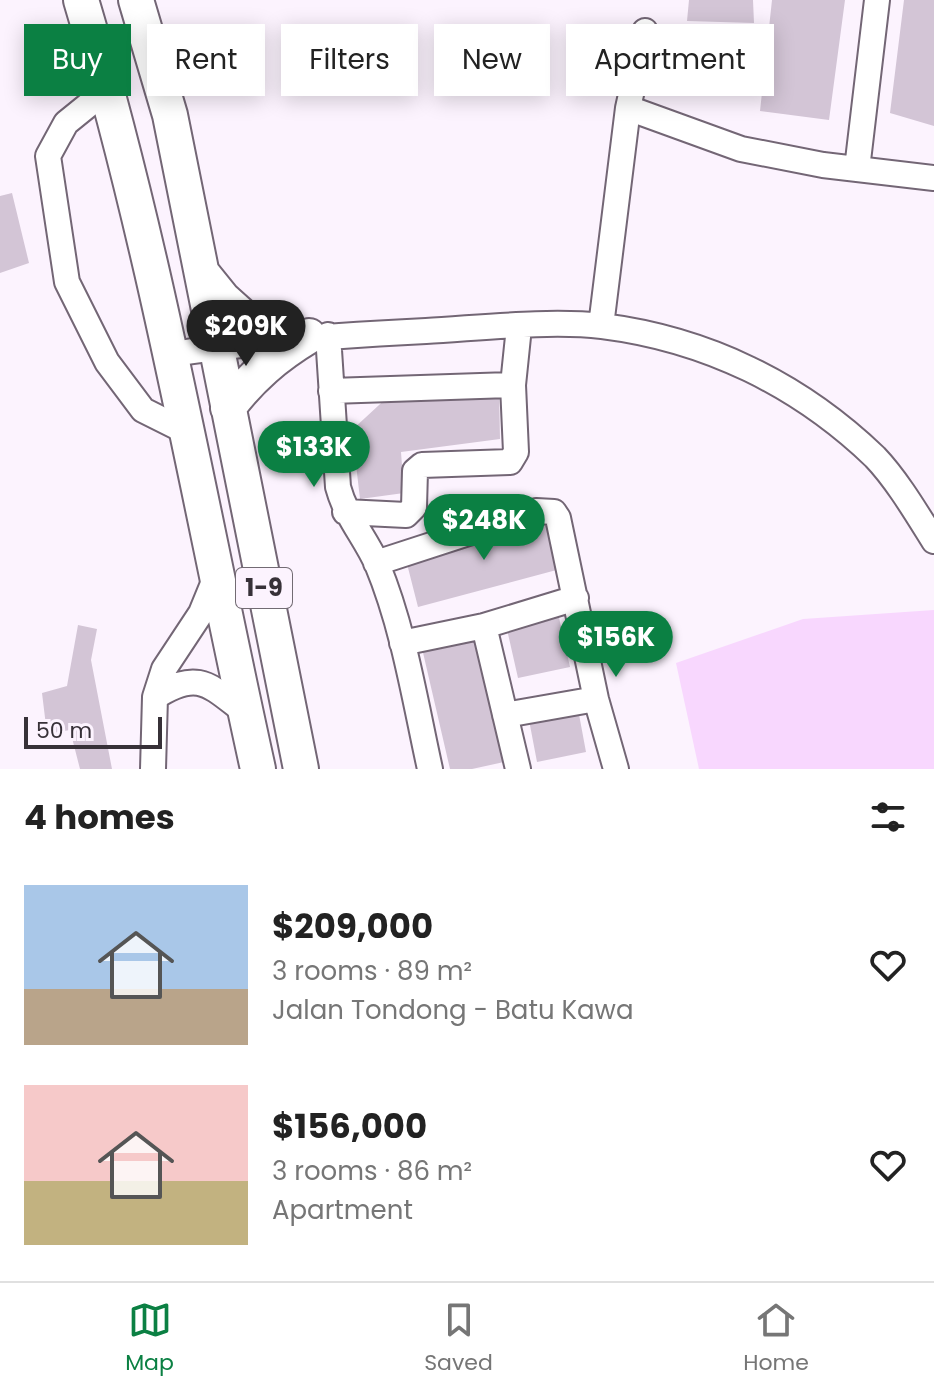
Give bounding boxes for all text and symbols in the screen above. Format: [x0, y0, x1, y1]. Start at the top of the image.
chip: Buy [24, 24, 131, 96]
chip: Rent [147, 24, 265, 96]
chip: Filters [281, 24, 418, 96]
chip: New [434, 24, 550, 96]
chip: Apartment [566, 24, 774, 96]
pin: $209K [190, 300, 302, 368]
text: $209K [204, 308, 288, 344]
pin: $133K [258, 421, 370, 489]
text: $133K [276, 429, 352, 465]
pin: $248K [428, 494, 540, 562]
text: $248K [442, 502, 526, 538]
road number: 1-9 [236, 568, 292, 608]
pin: $156K [560, 611, 672, 679]
text: $156K [577, 619, 655, 655]
scale bar [24, 713, 162, 749]
text: 50 m [36, 715, 92, 746]
text: 4 homes [24, 793, 175, 841]
icon: filters [866, 795, 910, 839]
text: $209,000 [272, 902, 433, 950]
icon: home [88, 917, 184, 1013]
icon: heart [866, 943, 910, 987]
text: 3 rooms · 89 m² [272, 953, 472, 989]
text: Jalan Tondong - Batu Kawa [272, 992, 634, 1028]
text: $156,000 [272, 1102, 427, 1150]
icon: home [88, 1117, 184, 1213]
icon: heart [866, 1143, 910, 1187]
text: 3 rooms · 86 m² [272, 1153, 472, 1189]
text: Apartment [272, 1192, 413, 1228]
tab: Map [125, 1298, 174, 1379]
tab: Saved [424, 1298, 493, 1379]
tab: Home [743, 1298, 809, 1379]

